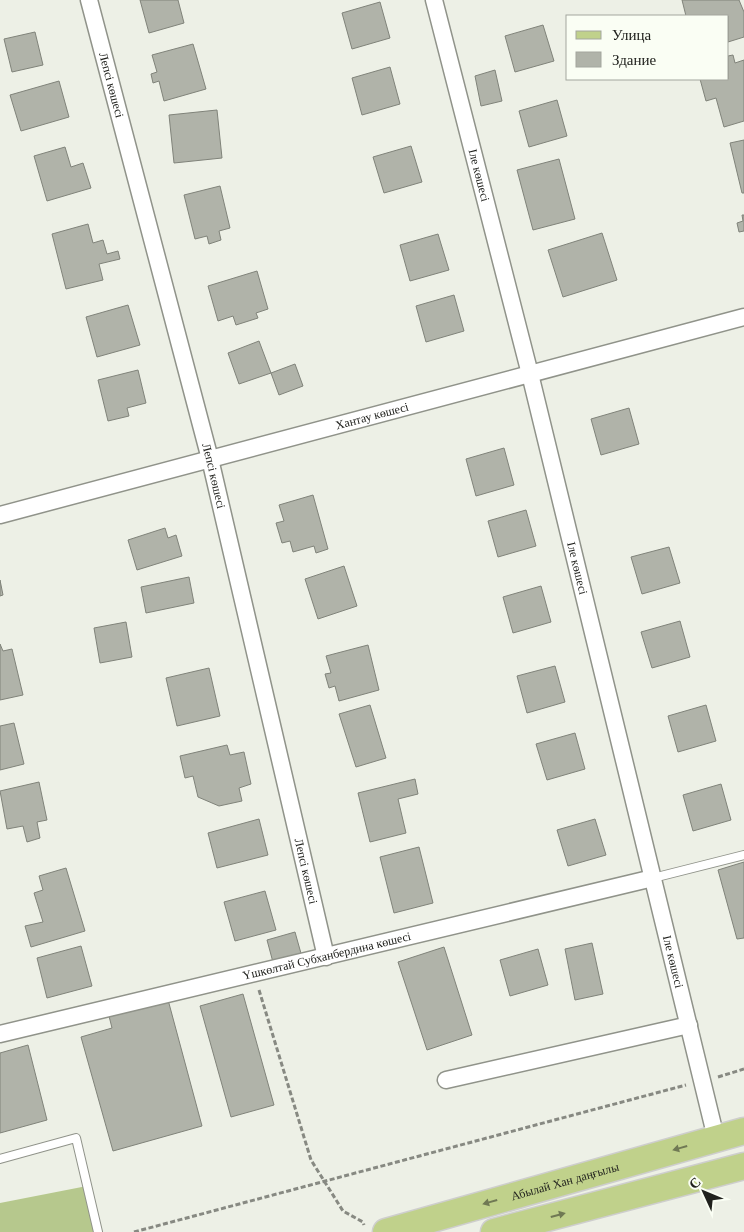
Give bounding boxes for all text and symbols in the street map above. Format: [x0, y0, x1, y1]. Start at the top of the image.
legend [566, 15, 729, 80]
text: Улица [612, 27, 651, 43]
street label: Лепсі көшесі [96, 51, 127, 120]
text: Здание [612, 52, 656, 68]
street label: Іле көшесі [466, 148, 493, 204]
street label: Хантау көшесі [334, 399, 411, 432]
street label: Лепсі көшесі [199, 442, 228, 511]
street label: Іле көшесі [564, 540, 591, 597]
street label: Лепсі көшесі [292, 837, 321, 906]
street label: Үшкөлтай Субханбердина көшесі [241, 929, 413, 983]
street label: Іле көшесі [660, 934, 686, 990]
one-way arrow [672, 1145, 687, 1153]
street label: Абылай Хан даңғылы [510, 1160, 620, 1203]
north arrow [679, 1167, 729, 1217]
text: С [686, 1174, 704, 1192]
one-way arrow [482, 1199, 497, 1207]
one-way arrow [551, 1211, 566, 1219]

